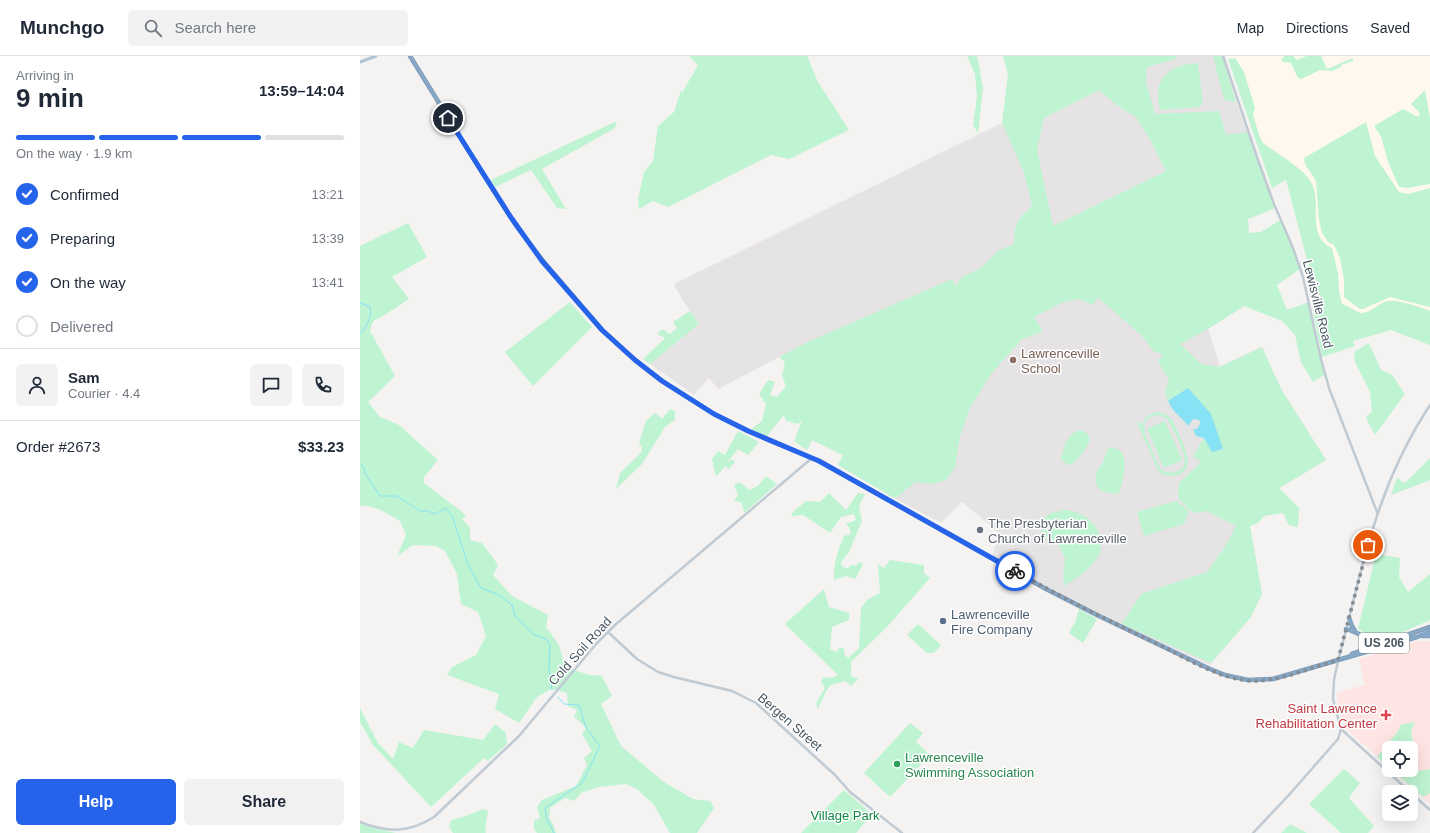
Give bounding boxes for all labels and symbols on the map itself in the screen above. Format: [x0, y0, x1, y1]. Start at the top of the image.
pin [431, 101, 465, 135]
street label: Lewisville Road [1300, 258, 1336, 350]
place label: Lawrenceville School [1021, 346, 1100, 376]
marker: Lawrenceville School [1008, 355, 1018, 365]
place label: The Presbyterian Church of Lawrenceville [988, 516, 1127, 546]
marker: The Presbyterian Church of Lawrenceville [975, 525, 985, 535]
pin [1351, 528, 1385, 562]
courier [995, 551, 1035, 591]
place label: Lawrenceville Fire Company [951, 607, 1033, 637]
street label: Cold Soil Road [545, 614, 615, 688]
marker: Lawrenceville Fire Company [938, 616, 948, 626]
road number: US 206 [1359, 633, 1409, 653]
street label: Bergen Street [755, 690, 825, 754]
place label: Saint Lawrence Rehabilitation Center [1256, 701, 1378, 731]
marker: Saint Lawrence Rehabilitation Center [1380, 709, 1392, 721]
place label: Lawrenceville Swimming Association [905, 750, 1034, 780]
marker: Lawrenceville Swimming Association [892, 759, 902, 769]
park label: Village Park [810, 808, 880, 823]

